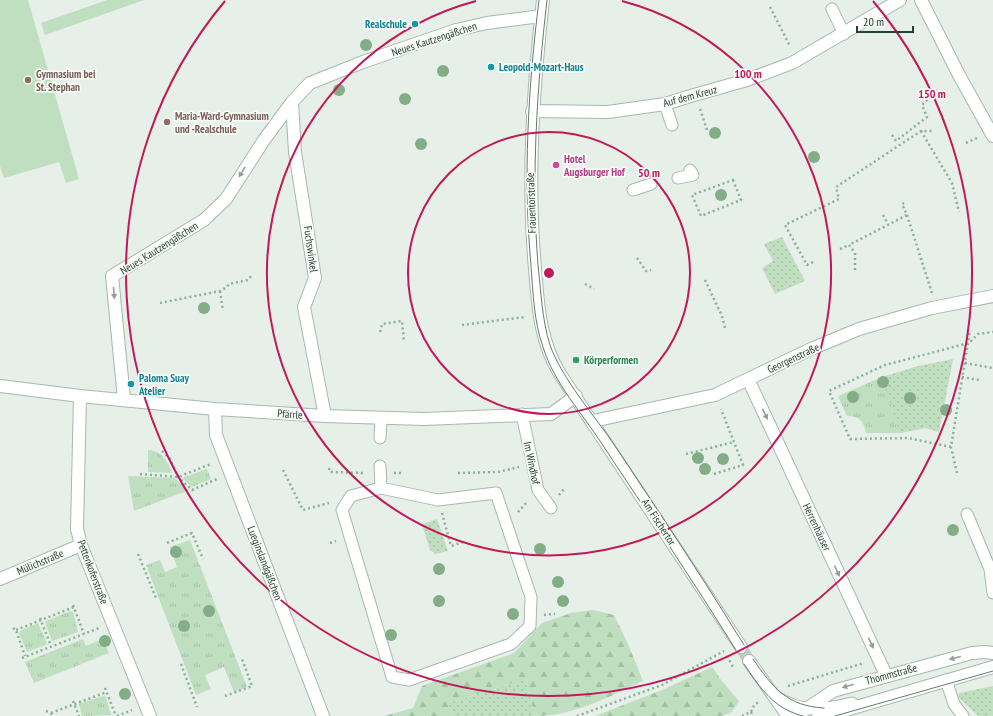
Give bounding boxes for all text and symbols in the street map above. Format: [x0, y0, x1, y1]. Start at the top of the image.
scale bar [857, 8, 913, 34]
text: 20 m [863, 14, 884, 29]
place label: Realschule [365, 17, 407, 31]
street label: Neues Kautzengäßchen [389, 19, 479, 59]
marker: Realschule [410, 19, 420, 29]
place label: Leopold-Mozart-Haus [499, 60, 584, 74]
marker: Leopold-Mozart-Haus [486, 62, 496, 72]
text: 100 m [734, 66, 762, 81]
place label: Gymnasium bei St. Stephan [36, 67, 96, 94]
marker: Gymnasium bei St. Stephan [23, 75, 33, 85]
street label: Auf dem Kreuz [661, 82, 719, 110]
text: 150 m [918, 86, 946, 101]
place label: Maria-Ward-Gymnasium und -Realschule [175, 109, 269, 136]
marker: Maria-Ward-Gymnasium und -Realschule [162, 117, 172, 127]
place label: Hotel Augsburger Hof [563, 152, 626, 179]
marker: Hotel Augsburger Hof [551, 160, 561, 170]
text: 50 m [638, 165, 660, 180]
one-way arrow [239, 166, 246, 178]
street label: Frauentorstraße [523, 172, 539, 234]
street label: Neues Kautzengäßchen [118, 218, 201, 278]
street label: Fuchswinkel [301, 225, 321, 274]
centre of rings [542, 266, 556, 280]
one-way arrow [111, 287, 117, 299]
street label: Georgenstraße [765, 340, 822, 376]
place label: Körperformen [584, 353, 638, 367]
marker: Körperformen [571, 355, 581, 365]
place label: Paloma Suay Atelier [138, 371, 189, 398]
marker: Paloma Suay Atelier [126, 379, 136, 389]
street label: Pfärrle [277, 406, 304, 422]
one-way arrow [762, 409, 768, 420]
street label: Im Windhof [521, 440, 544, 487]
street label: Am Fischertor [639, 496, 679, 548]
street label: Herrenhäuser [800, 501, 834, 553]
street label: Lueginslandgäßchen [244, 524, 286, 602]
street label: Pettenkoferstraße [74, 538, 112, 607]
street label: Mülichstraße [14, 546, 66, 578]
one-way arrow [834, 565, 840, 576]
one-way arrow [868, 638, 874, 649]
one-way arrow [949, 655, 961, 661]
street label: Thommstraße [864, 660, 919, 688]
one-way arrow [842, 683, 854, 689]

